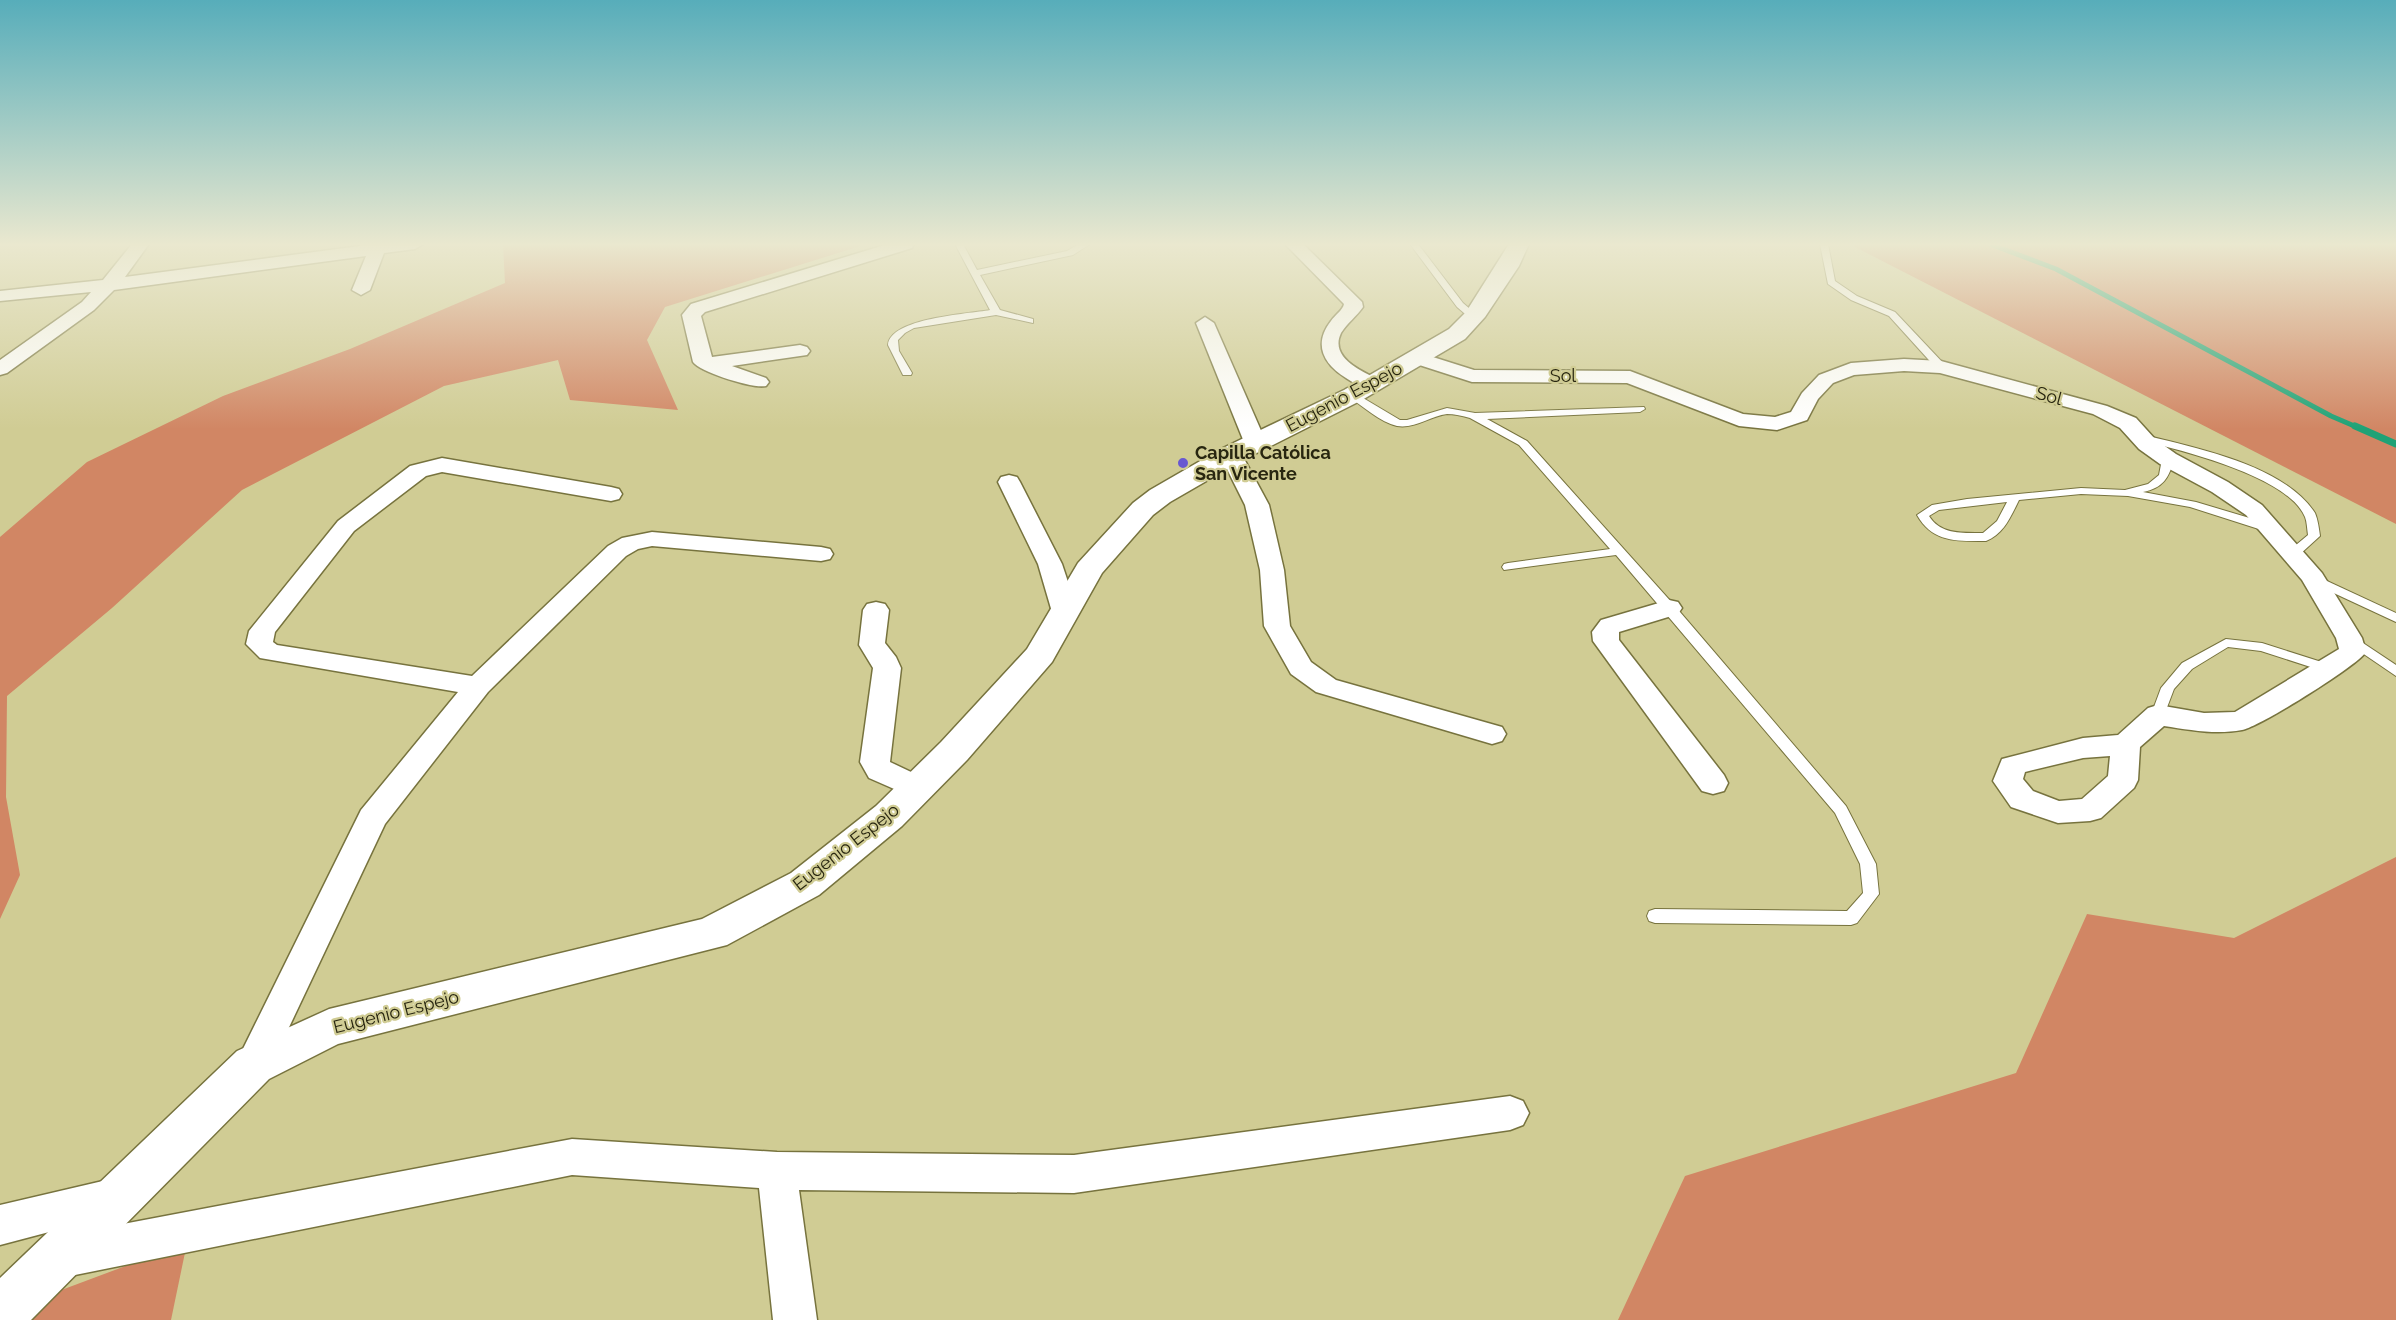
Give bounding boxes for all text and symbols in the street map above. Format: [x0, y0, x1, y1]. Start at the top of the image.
street label: Eugenio Espejo [1282, 357, 1406, 436]
street label: Sol [1550, 365, 1576, 386]
street label: Sol [2034, 382, 2065, 409]
place label: Capilla Católica San Vicente [1195, 442, 1331, 484]
marker: Capilla Católica San Vicente [1176, 456, 1190, 470]
street label: Eugenio Espejo [788, 798, 903, 895]
street label: Eugenio Espejo [331, 986, 461, 1037]

